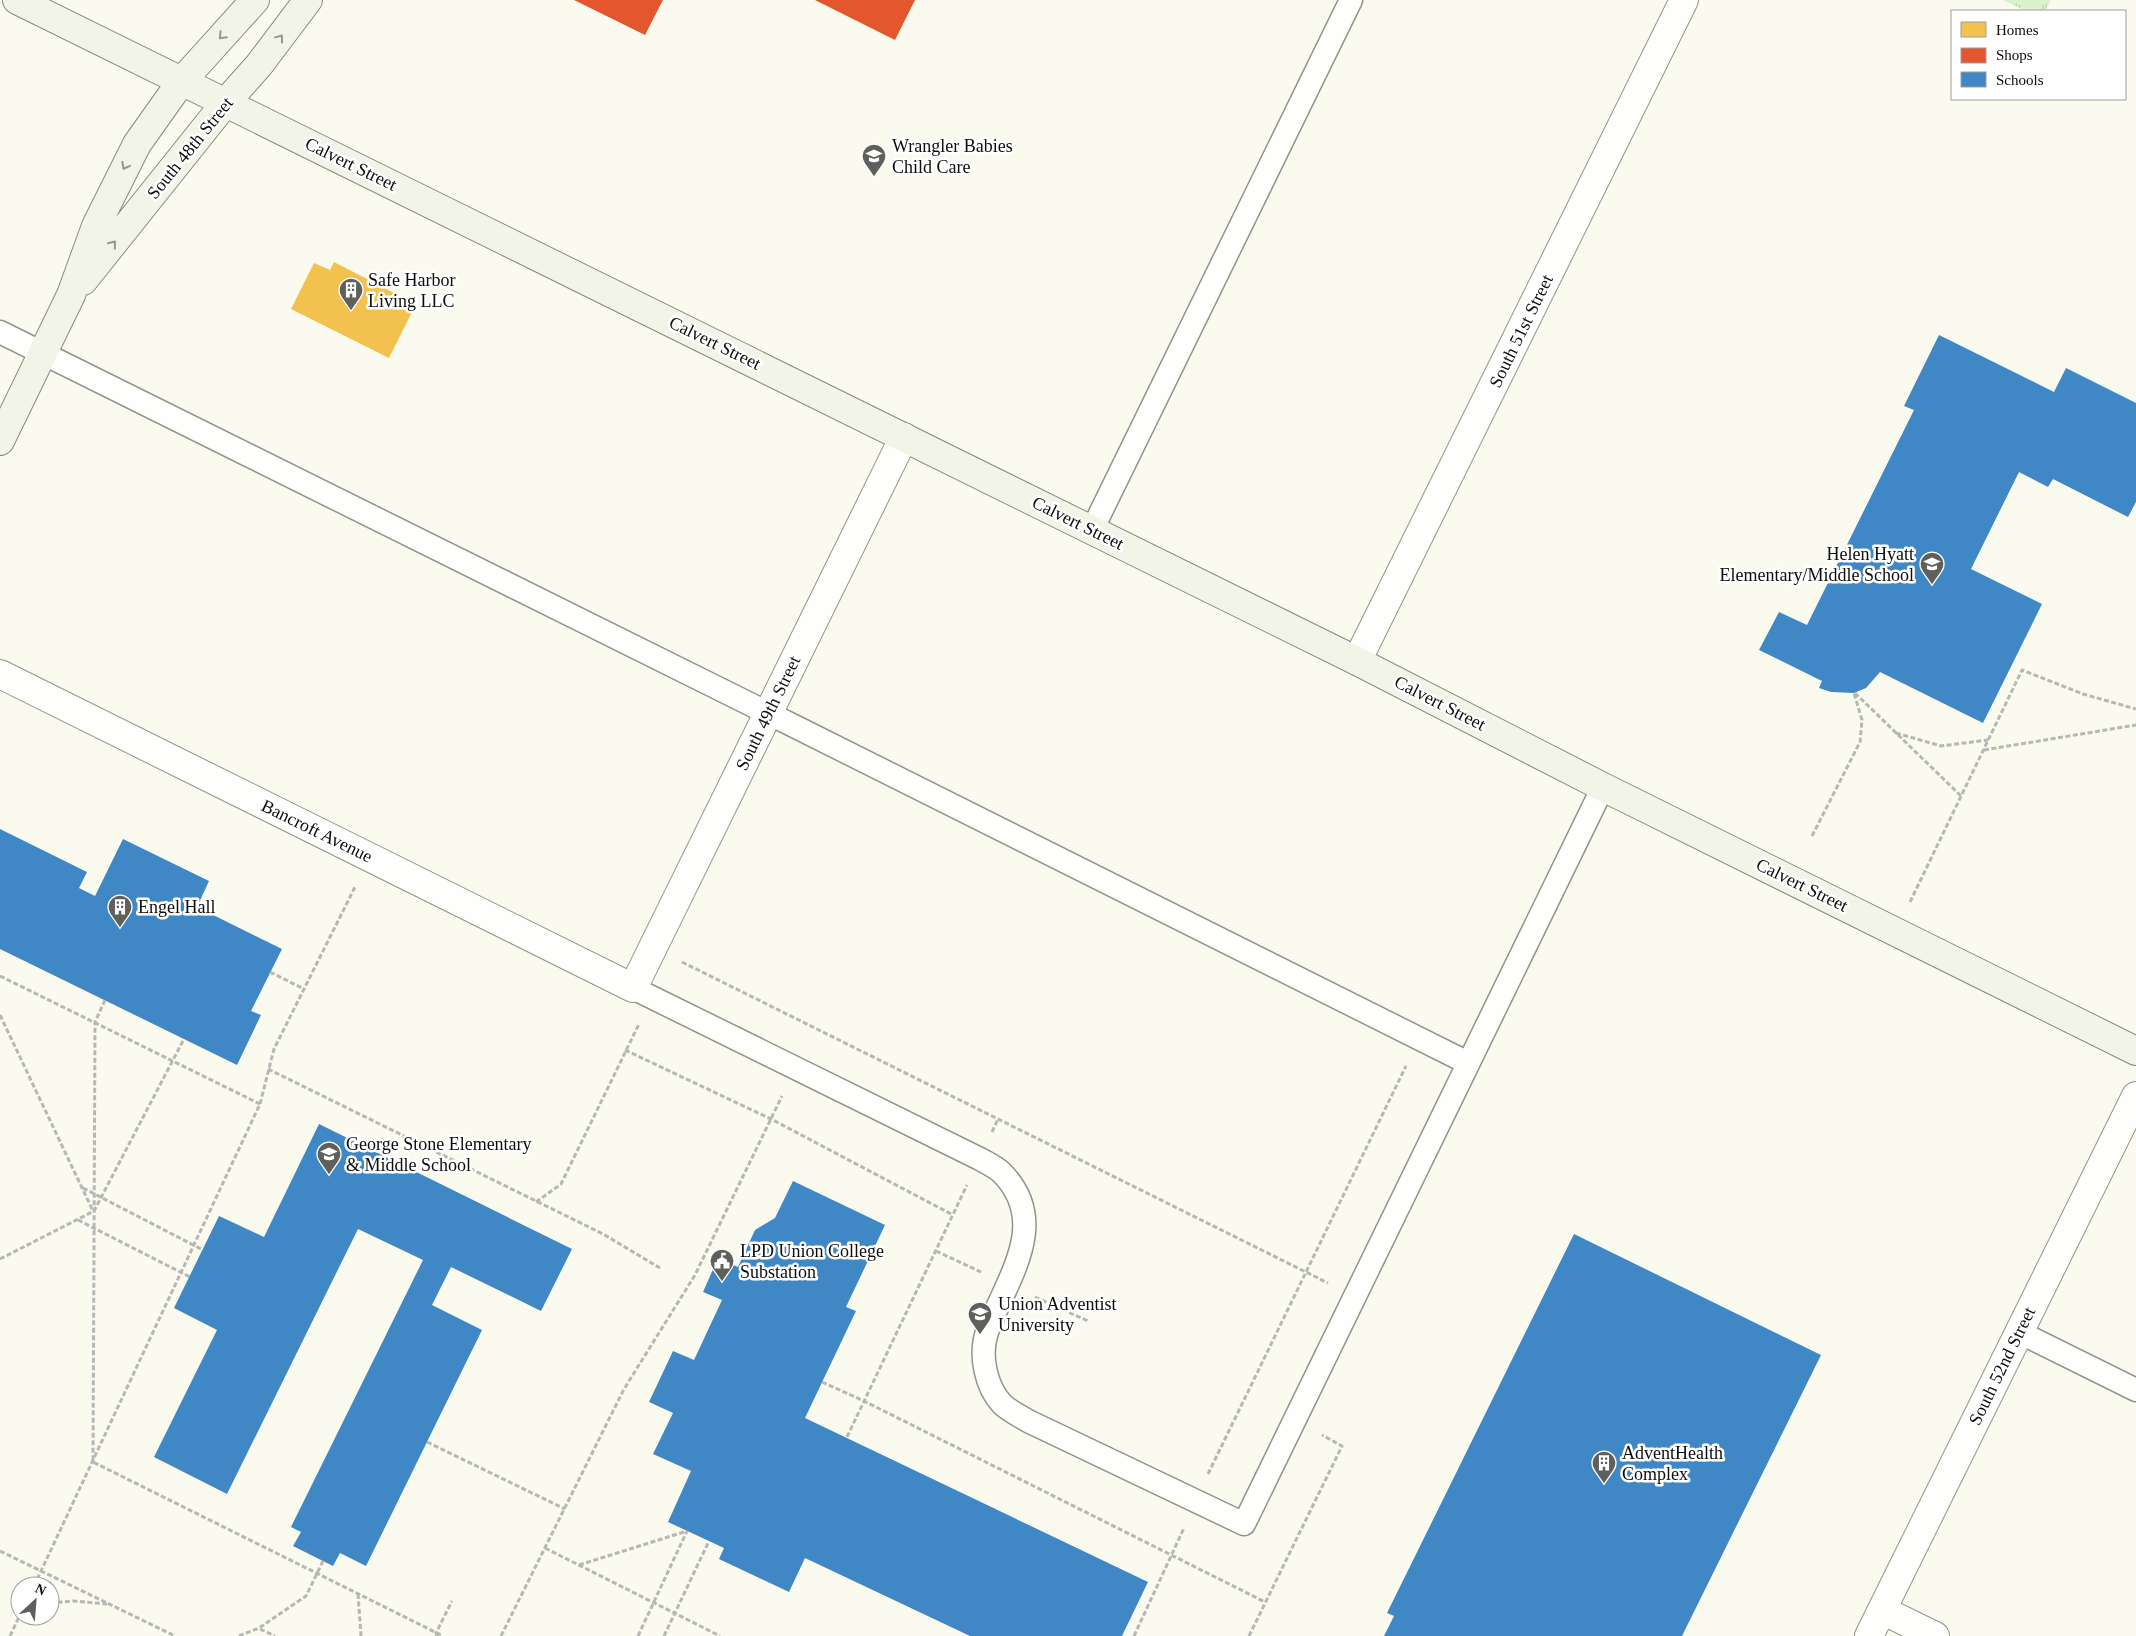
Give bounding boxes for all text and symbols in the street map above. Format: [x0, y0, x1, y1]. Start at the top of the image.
legend [1951, 10, 2126, 100]
text: Homes [1996, 22, 2039, 38]
one-way arrow [219, 30, 228, 39]
one-way arrow [274, 35, 282, 44]
text: Shops [1996, 47, 2033, 63]
text: Schools [1996, 72, 2044, 88]
street label: South 48th Street [143, 93, 237, 203]
street label: Calvert Street [302, 133, 400, 195]
place label: Wrangler Babies Child Care [892, 136, 1013, 177]
school or university icon: Wrangler Babies Child Care [861, 143, 887, 177]
one-way arrow [121, 160, 131, 169]
one-way arrow [108, 241, 116, 250]
place label: Safe Harbor Living LLC [368, 270, 455, 311]
street label: South 51st Street [1485, 271, 1557, 391]
building icon: Safe Harbor Living LLC [338, 277, 364, 311]
street label: Calvert Street [666, 312, 764, 374]
street label: Calvert Street [1029, 492, 1127, 554]
place label: Helen Hyatt Elementary/Middle School [1720, 544, 1914, 585]
school or university icon: Helen Hyatt Elementary/Middle School [1919, 551, 1945, 585]
street label: South 49th Street [732, 652, 804, 774]
street label: Calvert Street [1391, 672, 1489, 734]
street label: Bancroft Avenue [258, 795, 376, 867]
street label: Calvert Street [1753, 854, 1851, 916]
building icon: Engel Hall [107, 894, 133, 928]
place label: Engel Hall [138, 897, 215, 917]
place label: George Stone Elementary & Middle School [346, 1134, 532, 1175]
school or university icon: George Stone Elementary & Middle School [316, 1141, 342, 1175]
place label: LPD Union College Substation [740, 1241, 884, 1282]
public building icon: LPD Union College Substation [709, 1248, 735, 1282]
place label: Union Adventist University [998, 1294, 1117, 1335]
school or university icon: Union Adventist University [967, 1301, 993, 1335]
street label: South 52nd Street [1965, 1304, 2039, 1428]
place label: AdventHealth Complex [1622, 1443, 1723, 1484]
building icon: AdventHealth Complex [1591, 1450, 1617, 1484]
north arrow [10, 1576, 60, 1626]
text: N [33, 1581, 48, 1599]

